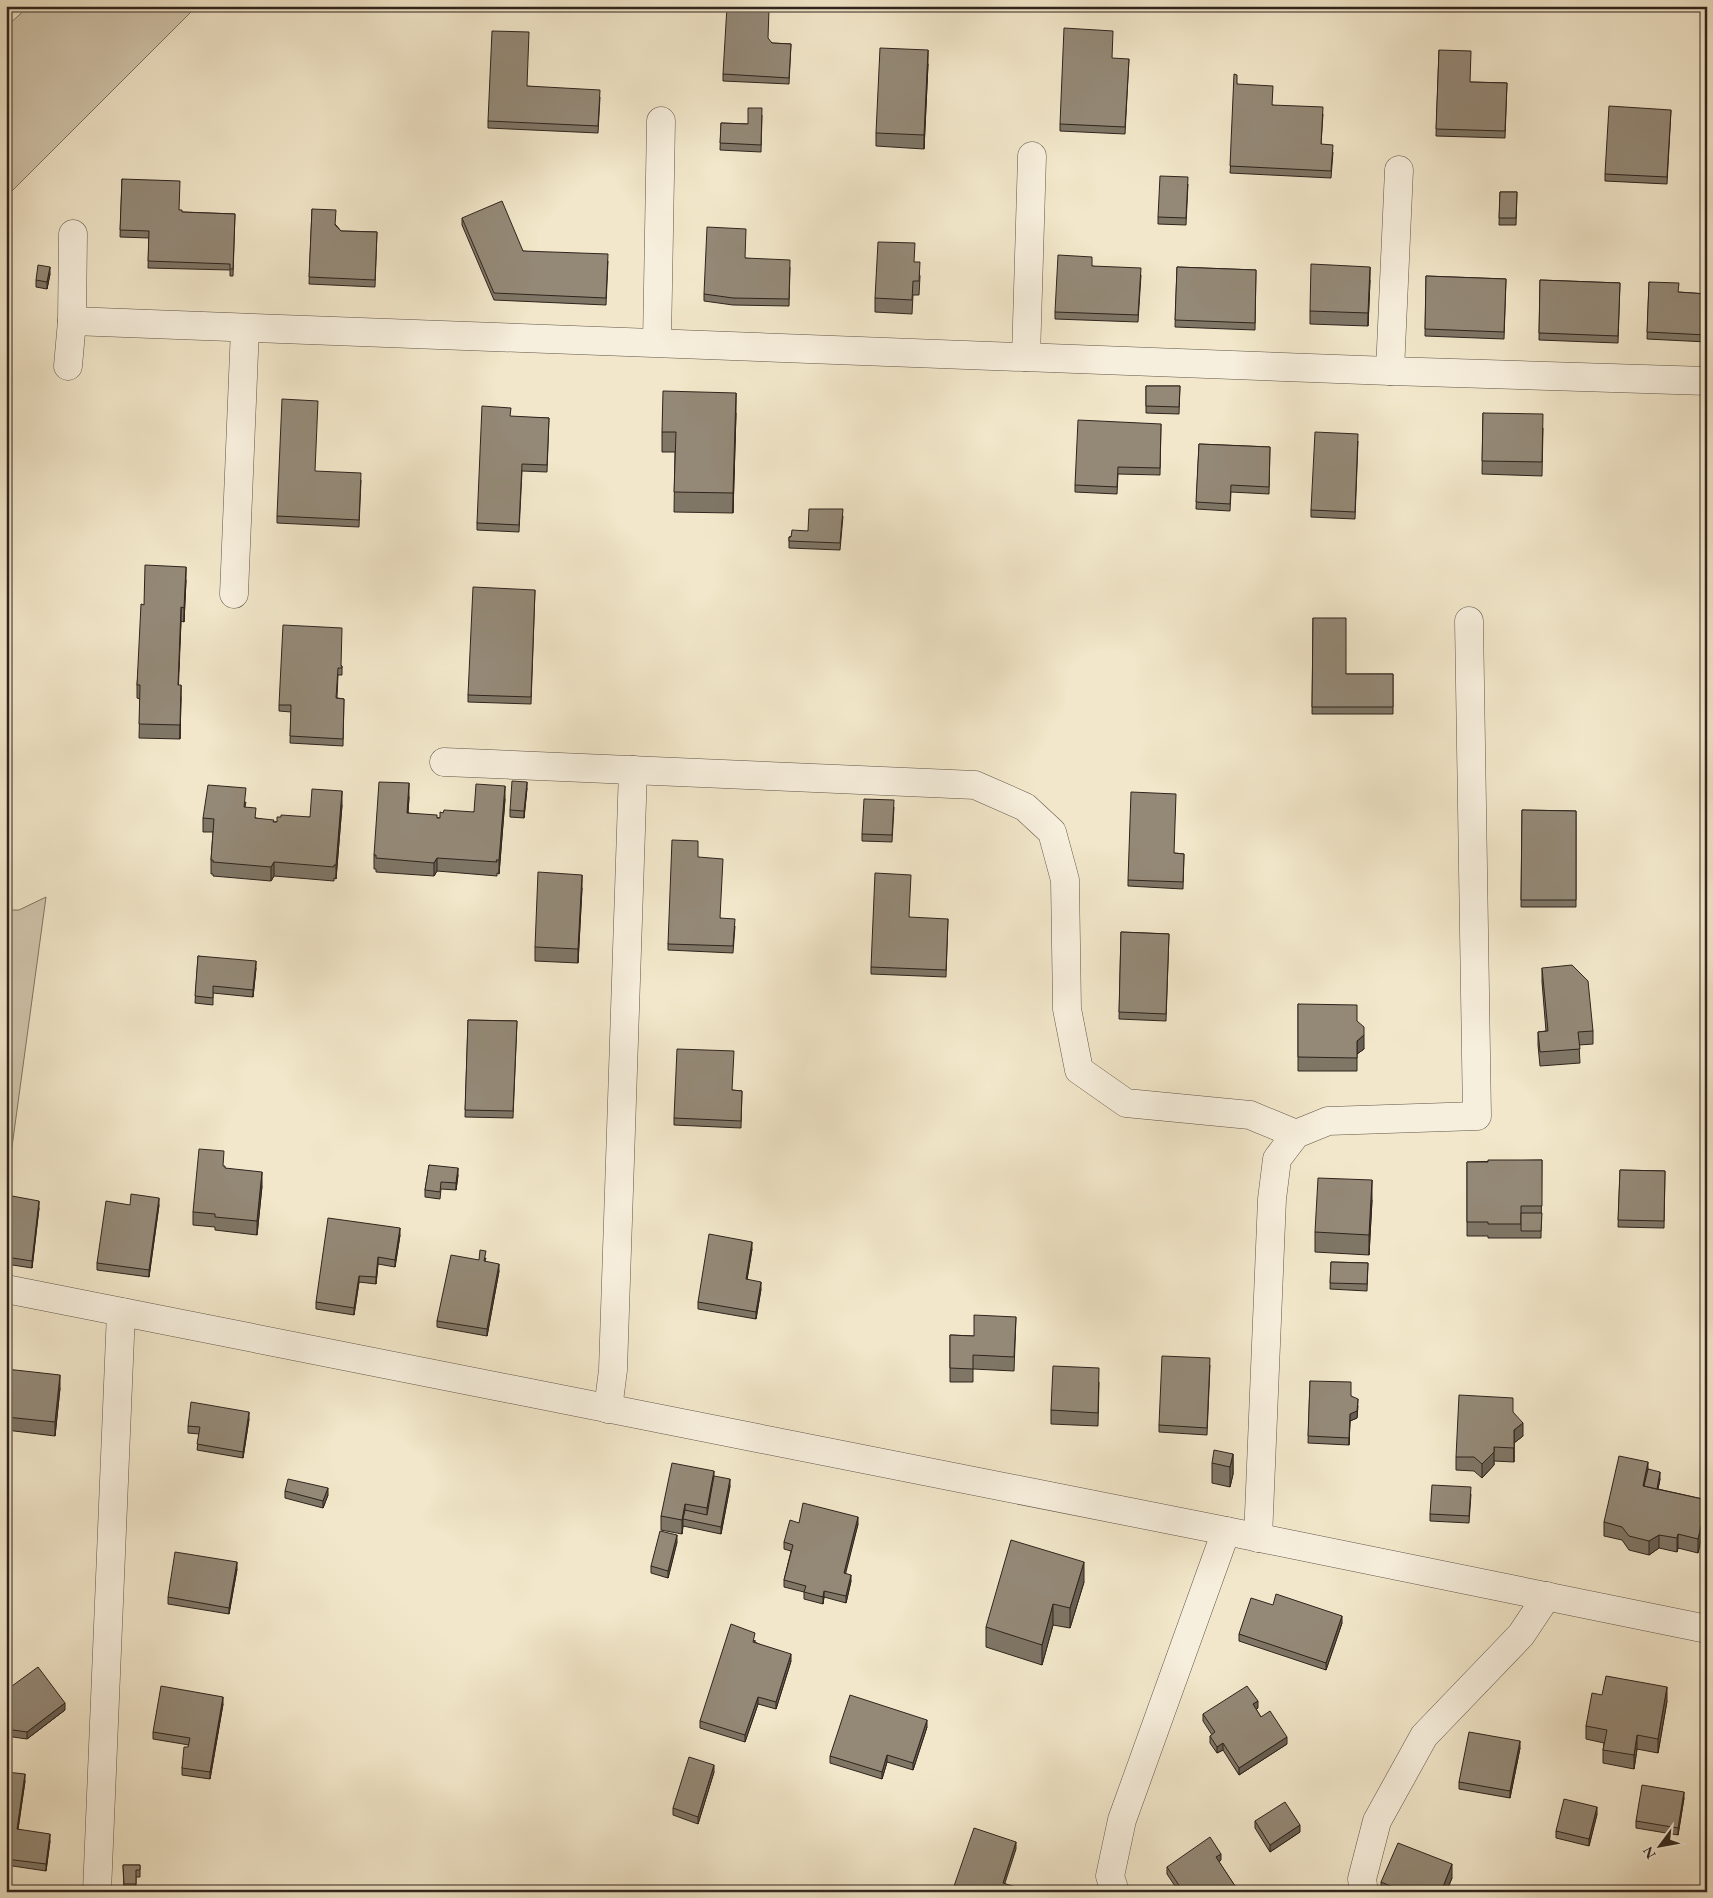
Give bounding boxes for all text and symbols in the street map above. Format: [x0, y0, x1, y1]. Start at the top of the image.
north arrow [1636, 1820, 1686, 1870]
text: N [1638, 1843, 1660, 1862]

